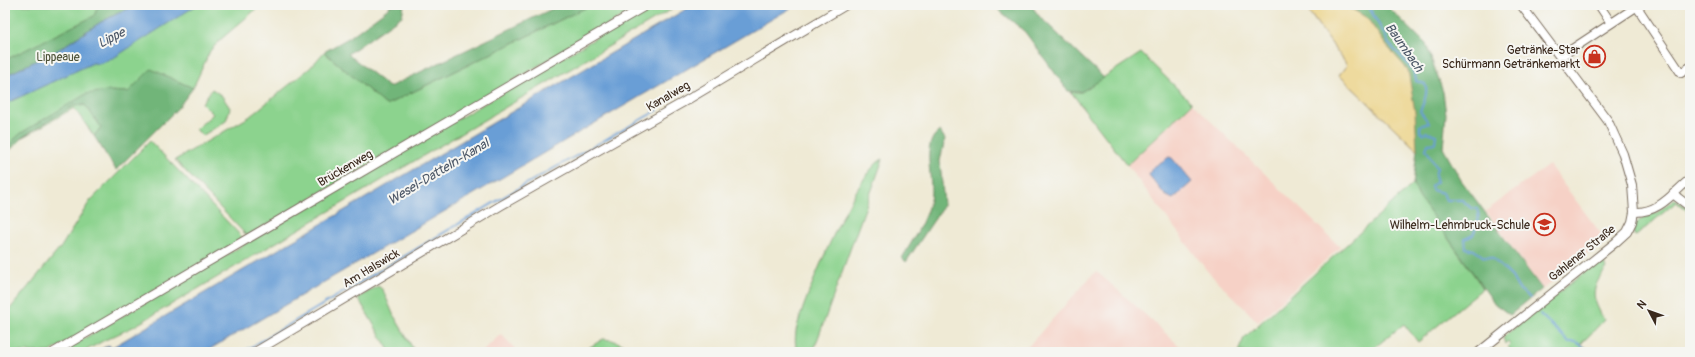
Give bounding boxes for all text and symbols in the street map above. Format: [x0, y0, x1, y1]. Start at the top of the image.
water label: Baumbach [1382, 20, 1427, 76]
water label: Lippe [95, 24, 129, 51]
place label: Getränke-Star Schürmann Getränkemarkt [1442, 43, 1581, 72]
shop icon: Getränke-Star Schürmann Getränkemarkt [1582, 44, 1608, 70]
park label: Lippeaue [36, 50, 80, 65]
street label: Kanalweg [644, 78, 693, 115]
water label: Wesel-Datteln-Kanal [385, 134, 494, 208]
street label: Brückenweg [315, 147, 375, 190]
school or university icon: Wilhelm-Lehmbruck-Schule [1532, 212, 1558, 238]
place label: Wilhelm-Lehmbruck-Schule [1390, 218, 1530, 233]
street label: Gahlener Straße [1546, 222, 1619, 285]
street label: Am Halswick [340, 246, 402, 291]
north arrow [1629, 291, 1669, 331]
text: N [1634, 297, 1650, 312]

